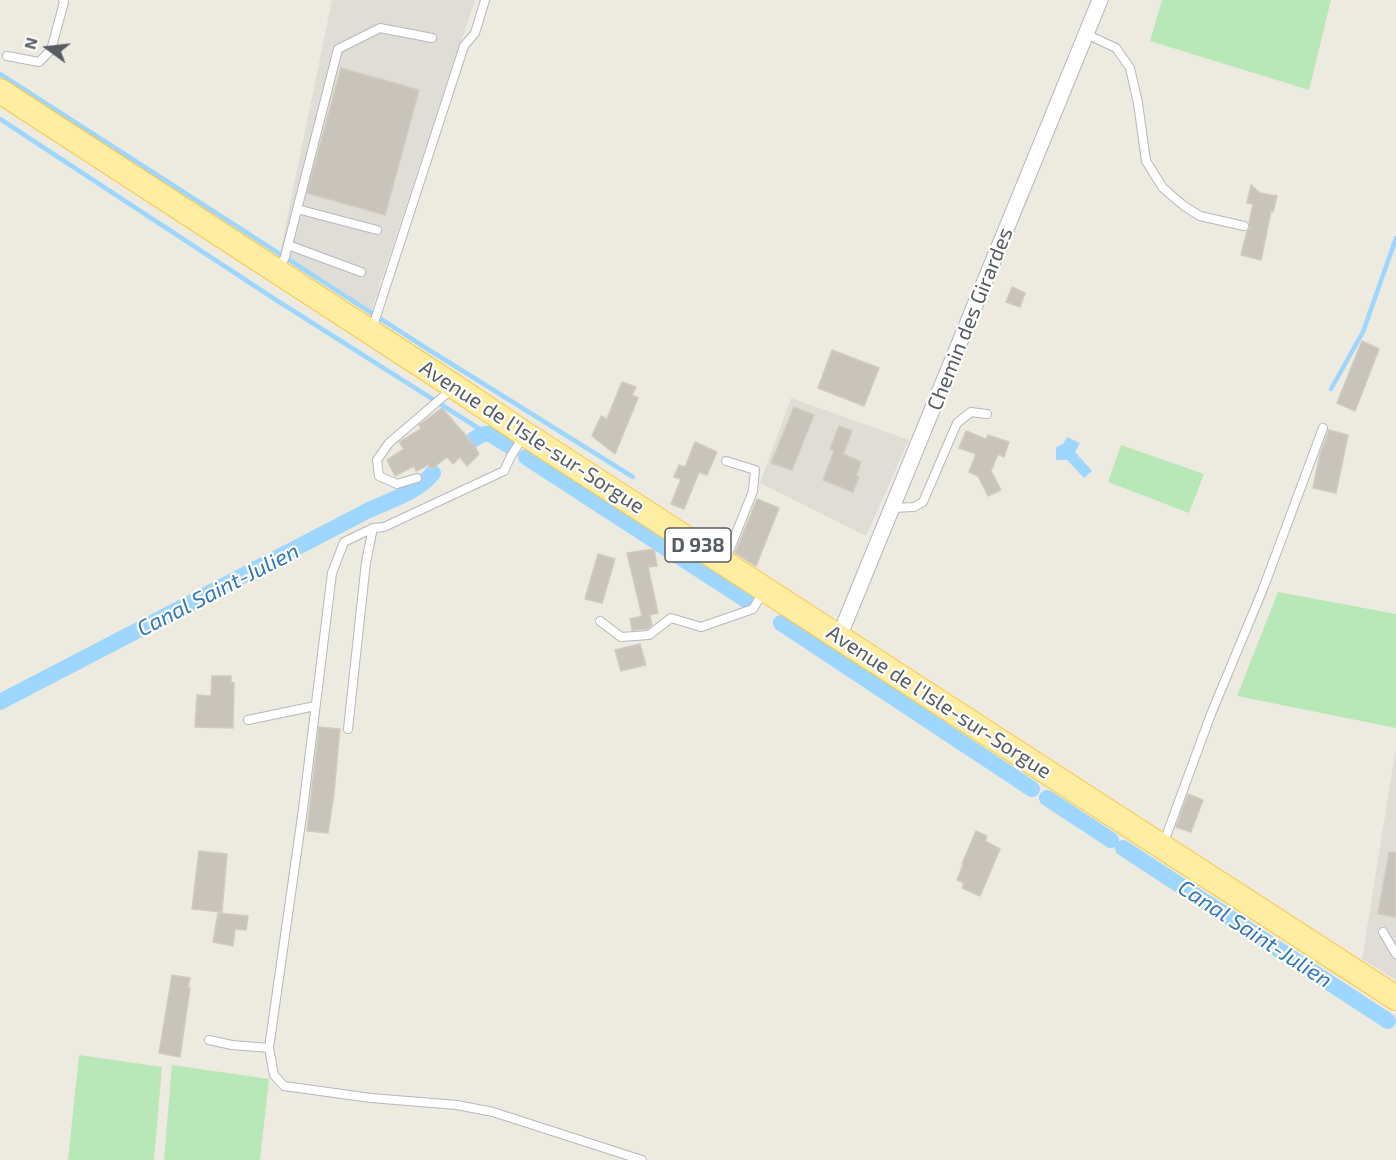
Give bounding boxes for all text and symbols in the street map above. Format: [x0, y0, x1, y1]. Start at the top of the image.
north arrow [18, 18, 78, 78]
text: N [19, 35, 41, 51]
street label: Chemin des Girardes [922, 224, 1018, 414]
street label: Avenue de l'Isle-sur-Sorgue [415, 355, 649, 519]
road number: D 938 [665, 528, 731, 562]
water label: Canal Saint-Julien [133, 538, 303, 642]
street label: Avenue de l'Isle-sur-Sorgue [822, 620, 1056, 784]
water label: Canal Saint-Julien [1173, 874, 1337, 994]

